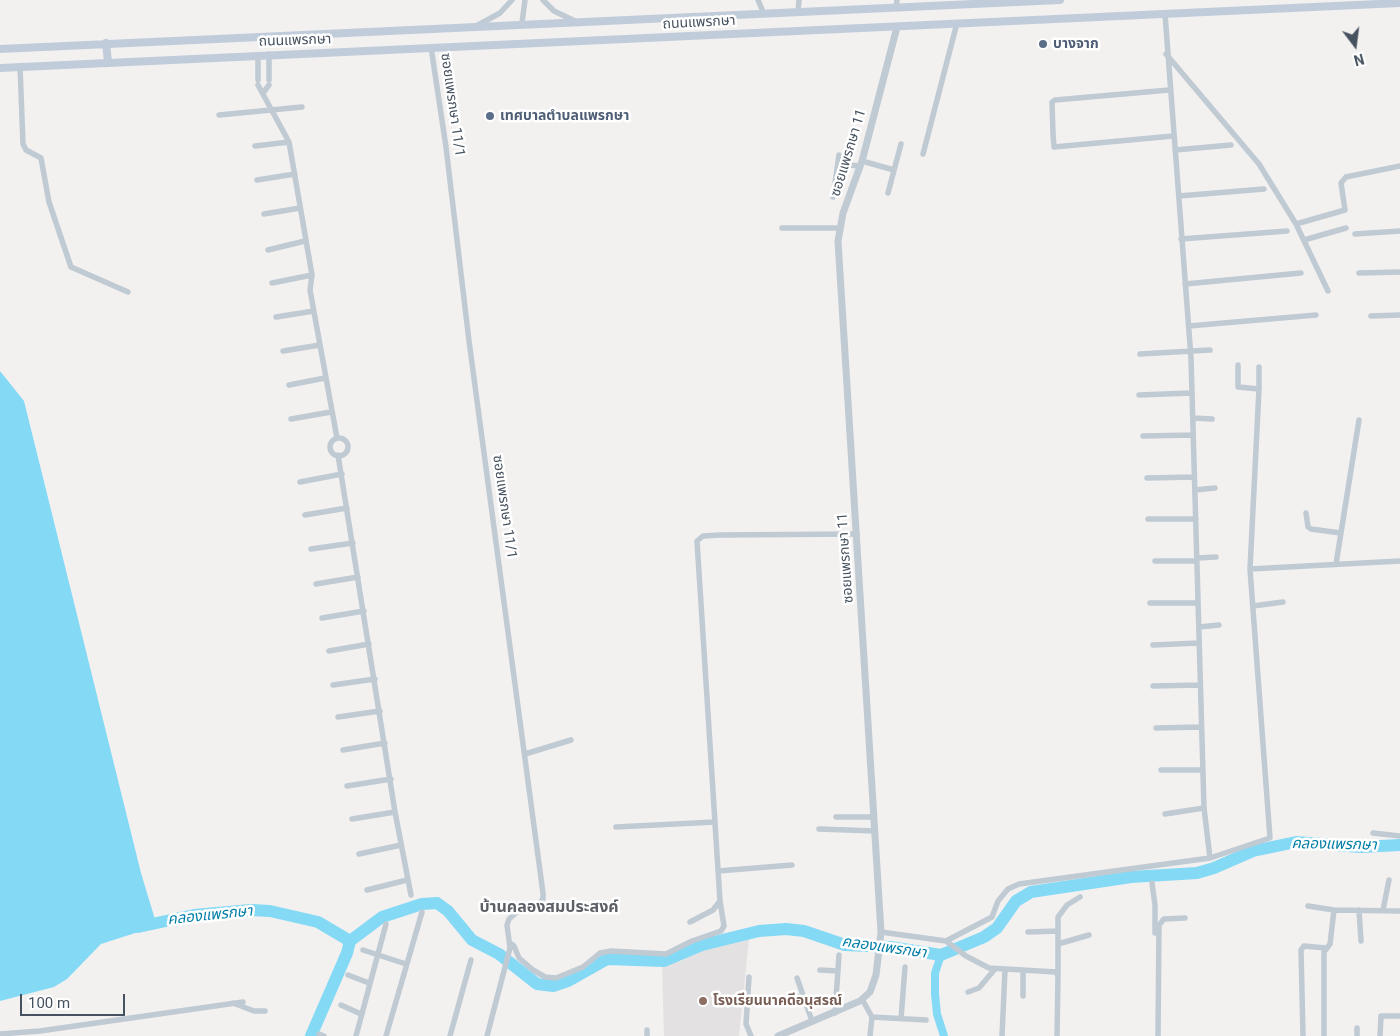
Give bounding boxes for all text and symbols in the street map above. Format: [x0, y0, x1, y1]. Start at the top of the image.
street label: ถนนแพรกษา [662, 13, 736, 33]
north arrow [1330, 20, 1380, 70]
street label: ถนนแพรกษา [258, 31, 332, 51]
place label: บางจาก [1053, 36, 1099, 52]
marker: บางจาก [1037, 38, 1049, 50]
text: N [1352, 50, 1366, 68]
street label: ซอยแพรกษา 11/1 [436, 52, 468, 158]
street label: ซอยแพรกษา 11 [828, 107, 870, 199]
place label: เทศบาลตำบลแพรกษา [500, 108, 629, 124]
marker: เทศบาลตำบลแพรกษา [484, 110, 496, 122]
street label: ซอยแพรกษา 11/1 [488, 454, 520, 560]
street label: ซอยแพรกษา 11 [834, 512, 858, 604]
water label: คลองแพรกษา [1291, 835, 1377, 855]
district label: บ้านคลองสมประสงค์ [479, 898, 619, 918]
water label: คลองแพรกษา [167, 903, 253, 929]
water label: คลองแพรกษา [841, 933, 927, 963]
scale bar [22, 984, 128, 1016]
place label: โรงเรียนนาคดีอนุสรณ์ [713, 993, 842, 1009]
text: 100 m [28, 994, 70, 1012]
marker: โรงเรียนนาคดีอนุสรณ์ [697, 995, 709, 1007]

